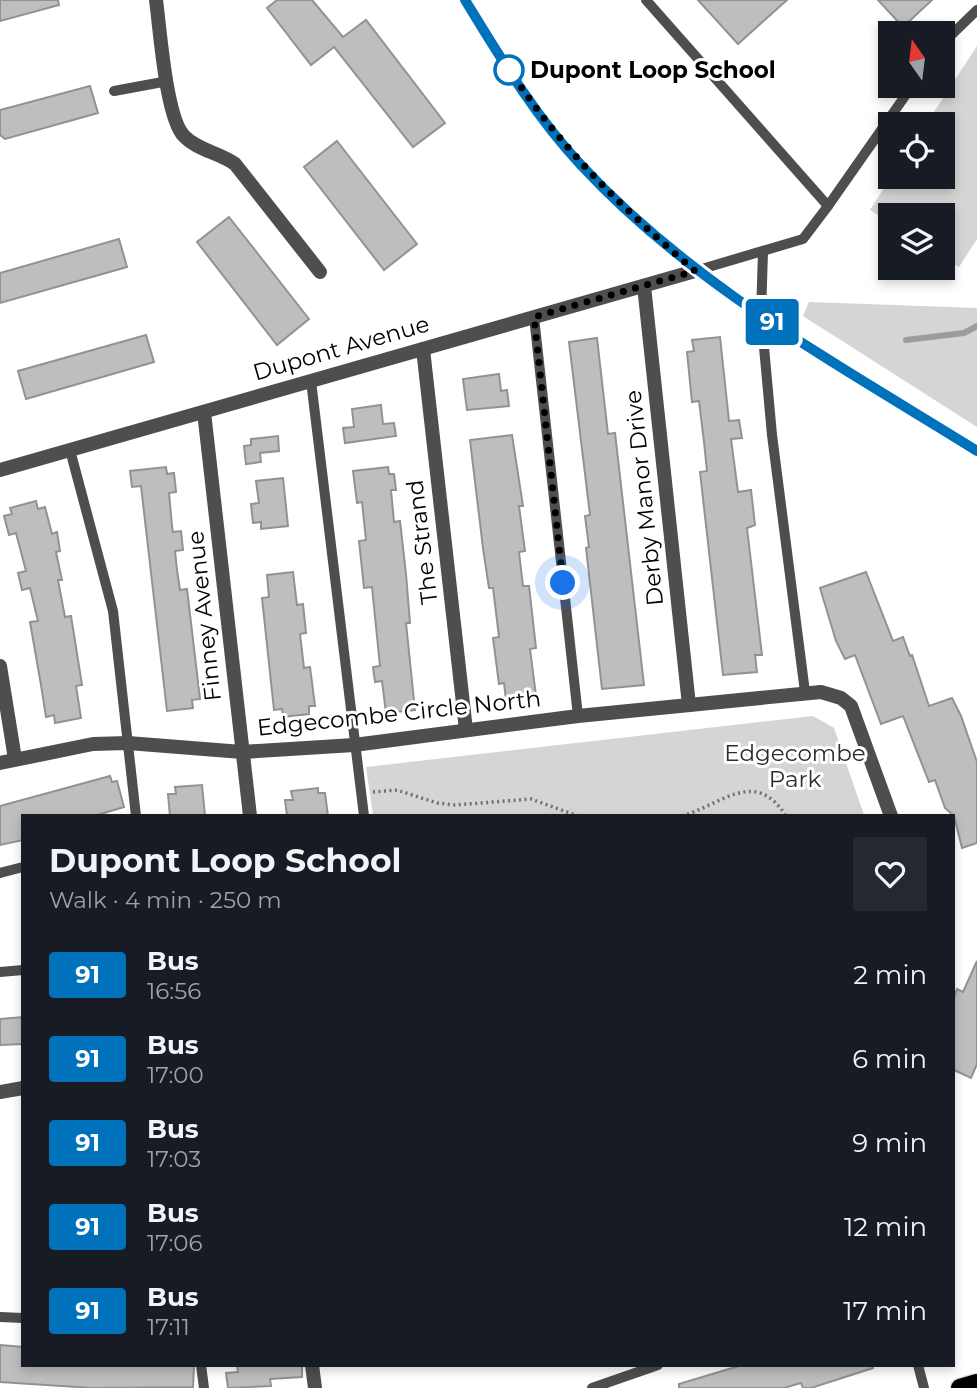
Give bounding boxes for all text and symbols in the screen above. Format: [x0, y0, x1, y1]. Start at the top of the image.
north arrow [878, 21, 956, 98]
map controls [878, 21, 955, 280]
marker: Dupont Loop School [494, 55, 524, 85]
place label: Dupont Loop School [530, 56, 776, 84]
button: locate [878, 112, 955, 189]
button: layers [878, 203, 955, 280]
line badge: 91 [740, 299, 804, 345]
text: 91 [760, 307, 784, 336]
street label: Dupont Avenue [250, 309, 432, 387]
street label: Derby Manor Drive [619, 389, 669, 607]
street label: The Strand [400, 478, 444, 606]
street label: Finney Avenue [181, 530, 227, 702]
your location [545, 565, 580, 600]
street label: Edgecombe Circle North [256, 684, 542, 742]
park label: Edgecombe Park [724, 739, 866, 793]
button: heart [853, 837, 927, 911]
text: Dupont Loop School [49, 840, 402, 880]
text: Walk · 4 min · 250 m [49, 886, 282, 914]
text: Bus [147, 945, 199, 977]
text: 2 min [853, 959, 927, 991]
text: 91 [75, 960, 100, 989]
text: 16:56 [147, 977, 201, 1005]
text: Bus [147, 1029, 199, 1061]
text: 6 min [852, 1043, 927, 1075]
text: 91 [75, 1044, 100, 1073]
text: 17:00 [147, 1061, 204, 1089]
text: Bus [147, 1113, 199, 1145]
text: 9 min [852, 1127, 927, 1159]
text: 91 [75, 1128, 100, 1157]
text: 17:03 [147, 1145, 201, 1173]
text: Bus [147, 1197, 199, 1229]
text: 12 min [844, 1211, 927, 1243]
text: 91 [75, 1212, 100, 1241]
text: 17:06 [147, 1229, 203, 1257]
text: Bus [147, 1281, 199, 1313]
text: 17 min [843, 1295, 927, 1327]
text: 91 [75, 1296, 100, 1325]
text: 17:11 [147, 1313, 190, 1341]

